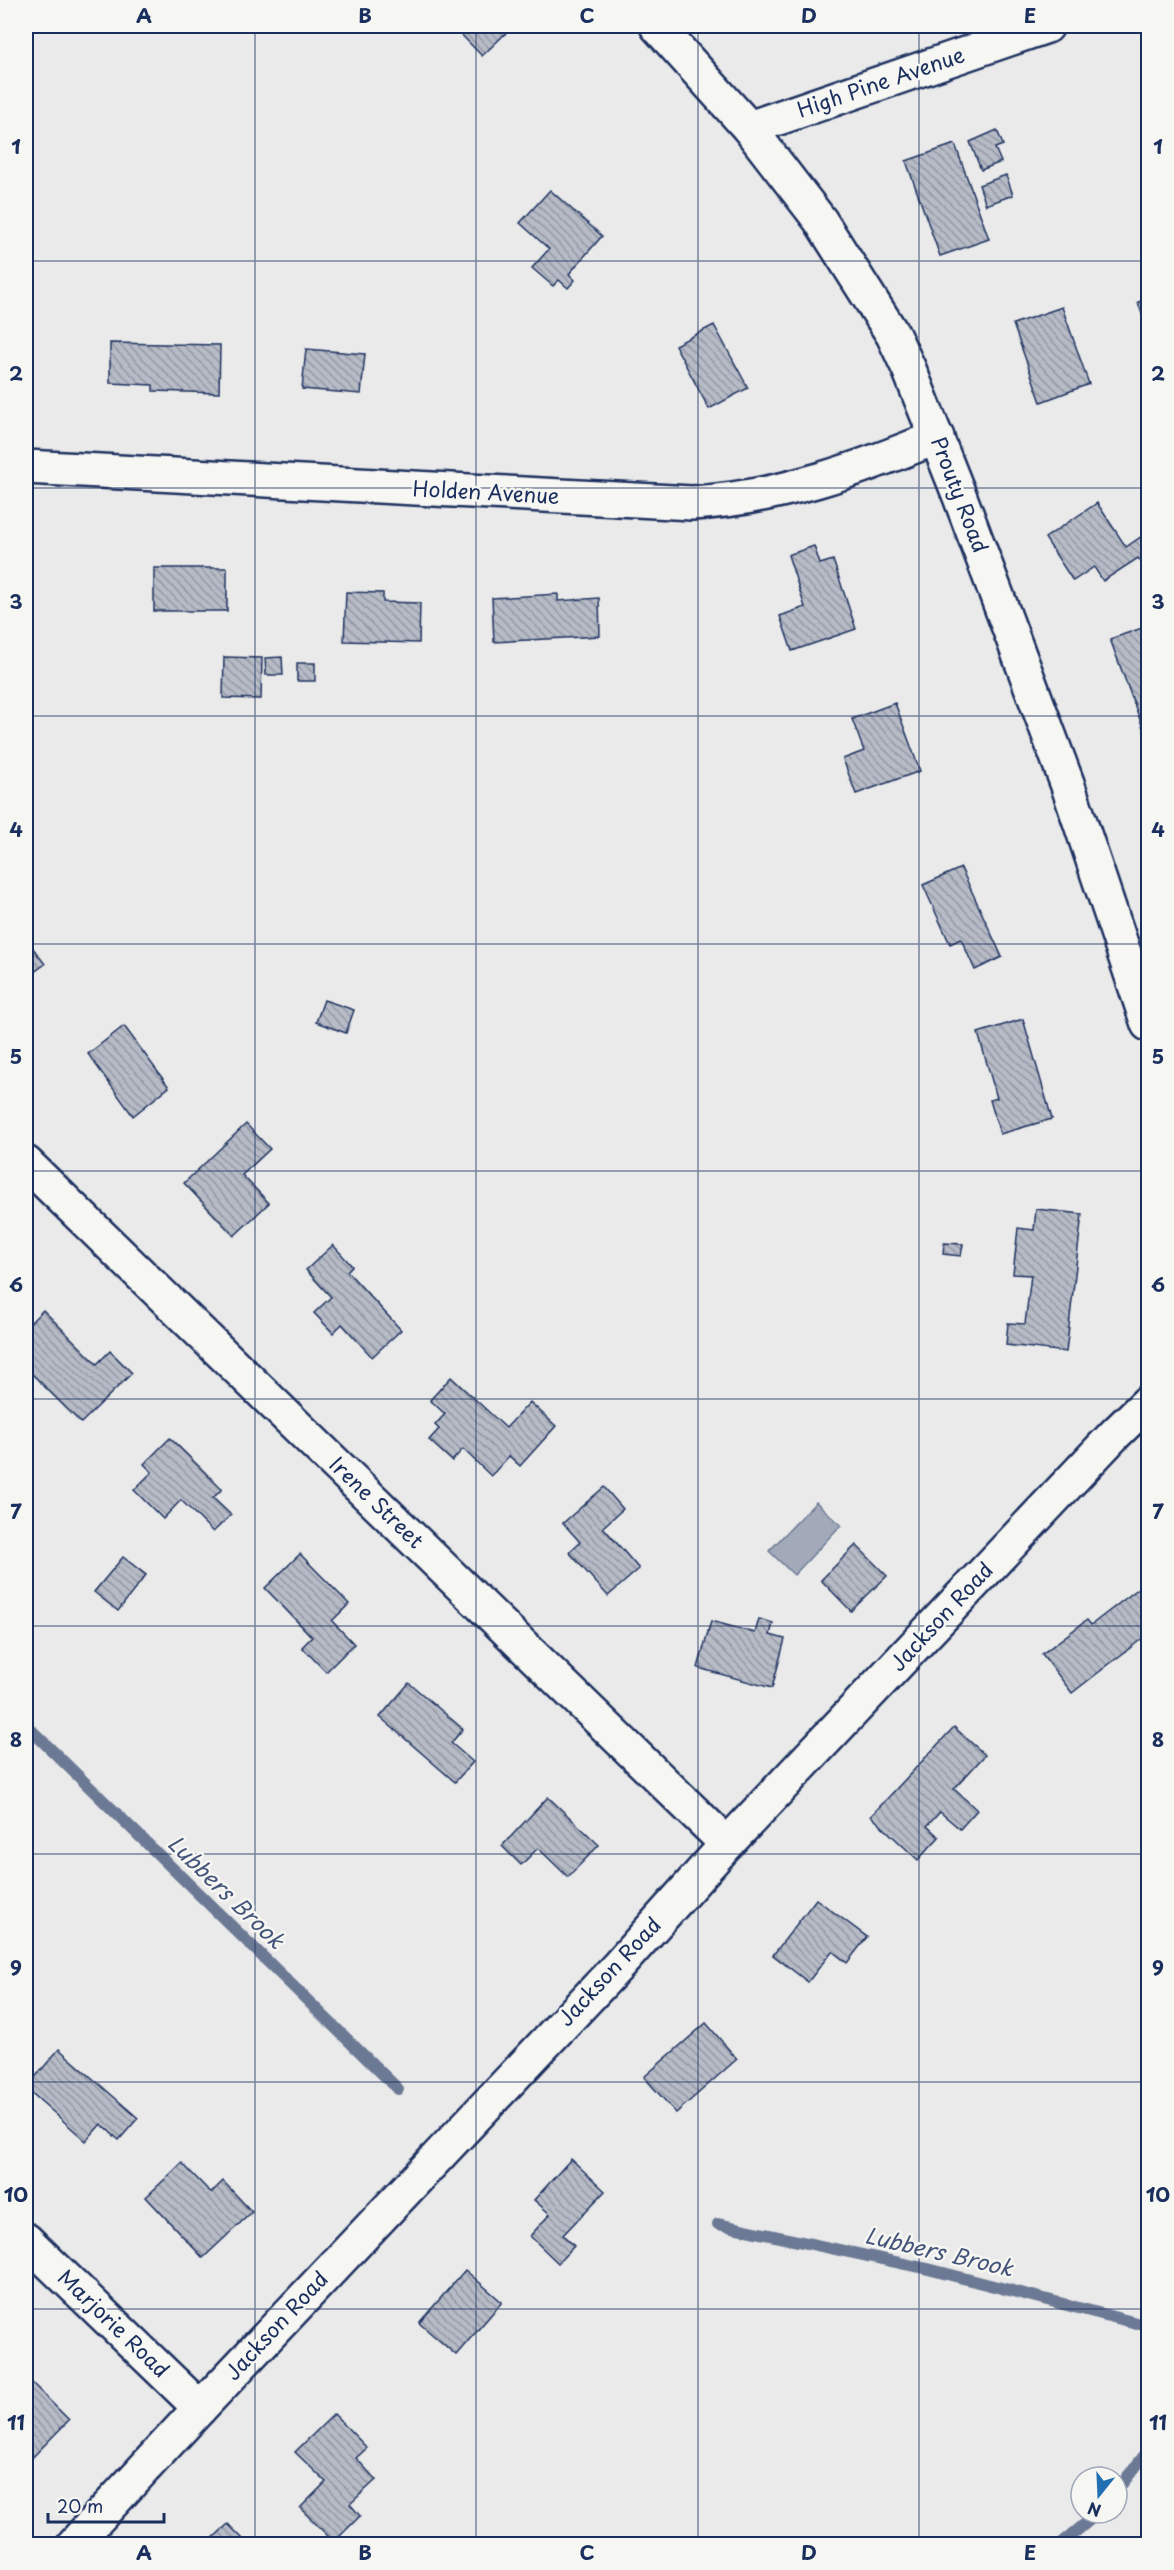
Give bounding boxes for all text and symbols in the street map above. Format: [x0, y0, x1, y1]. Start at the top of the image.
text: A [136, 0, 152, 30]
text: B [358, 0, 372, 30]
text: C [579, 0, 595, 30]
text: D [801, 0, 817, 30]
text: E [1024, 0, 1036, 30]
street label: High Pine Avenue [792, 38, 968, 125]
text: 1 [11, 131, 21, 161]
text: 1 [1153, 131, 1163, 161]
text: 2 [9, 358, 23, 388]
text: 2 [1151, 358, 1165, 388]
street label: Prouty Road [924, 432, 998, 557]
street label: Holden Avenue [412, 471, 560, 511]
text: 3 [9, 586, 23, 616]
text: 3 [1151, 586, 1165, 616]
text: 4 [9, 814, 23, 844]
text: 4 [1151, 814, 1165, 844]
text: 5 [10, 1041, 22, 1071]
text: 5 [1152, 1041, 1164, 1071]
text: 6 [9, 1269, 23, 1299]
text: 6 [1151, 1269, 1165, 1299]
street label: Irene Street [323, 1448, 432, 1555]
text: 7 [10, 1496, 22, 1526]
text: 7 [1152, 1496, 1164, 1526]
street label: Jackson Road [881, 1554, 1000, 1677]
text: 8 [10, 1724, 22, 1754]
text: 8 [1152, 1724, 1164, 1754]
water label: Lubbers Brook [161, 1827, 294, 1956]
street label: Jackson Road [549, 1909, 668, 2032]
text: 9 [10, 1952, 22, 1982]
text: 9 [1152, 1952, 1164, 1982]
text: 10 [4, 2179, 28, 2209]
text: 10 [1146, 2179, 1170, 2209]
water label: Lubbers Brook [862, 2217, 1018, 2284]
street label: Marjorie Road [51, 2261, 177, 2384]
street label: Jackson Road [216, 2263, 335, 2386]
text: 11 [7, 2407, 25, 2437]
text: 11 [1149, 2407, 1167, 2437]
north arrow [1069, 2465, 1129, 2525]
scale bar [48, 2486, 164, 2524]
text: 20 m [57, 2492, 103, 2519]
text: N [1084, 2497, 1104, 2524]
text: A [136, 2537, 152, 2567]
text: B [358, 2537, 372, 2567]
text: C [579, 2537, 595, 2567]
text: D [801, 2537, 817, 2567]
text: E [1024, 2537, 1036, 2567]

